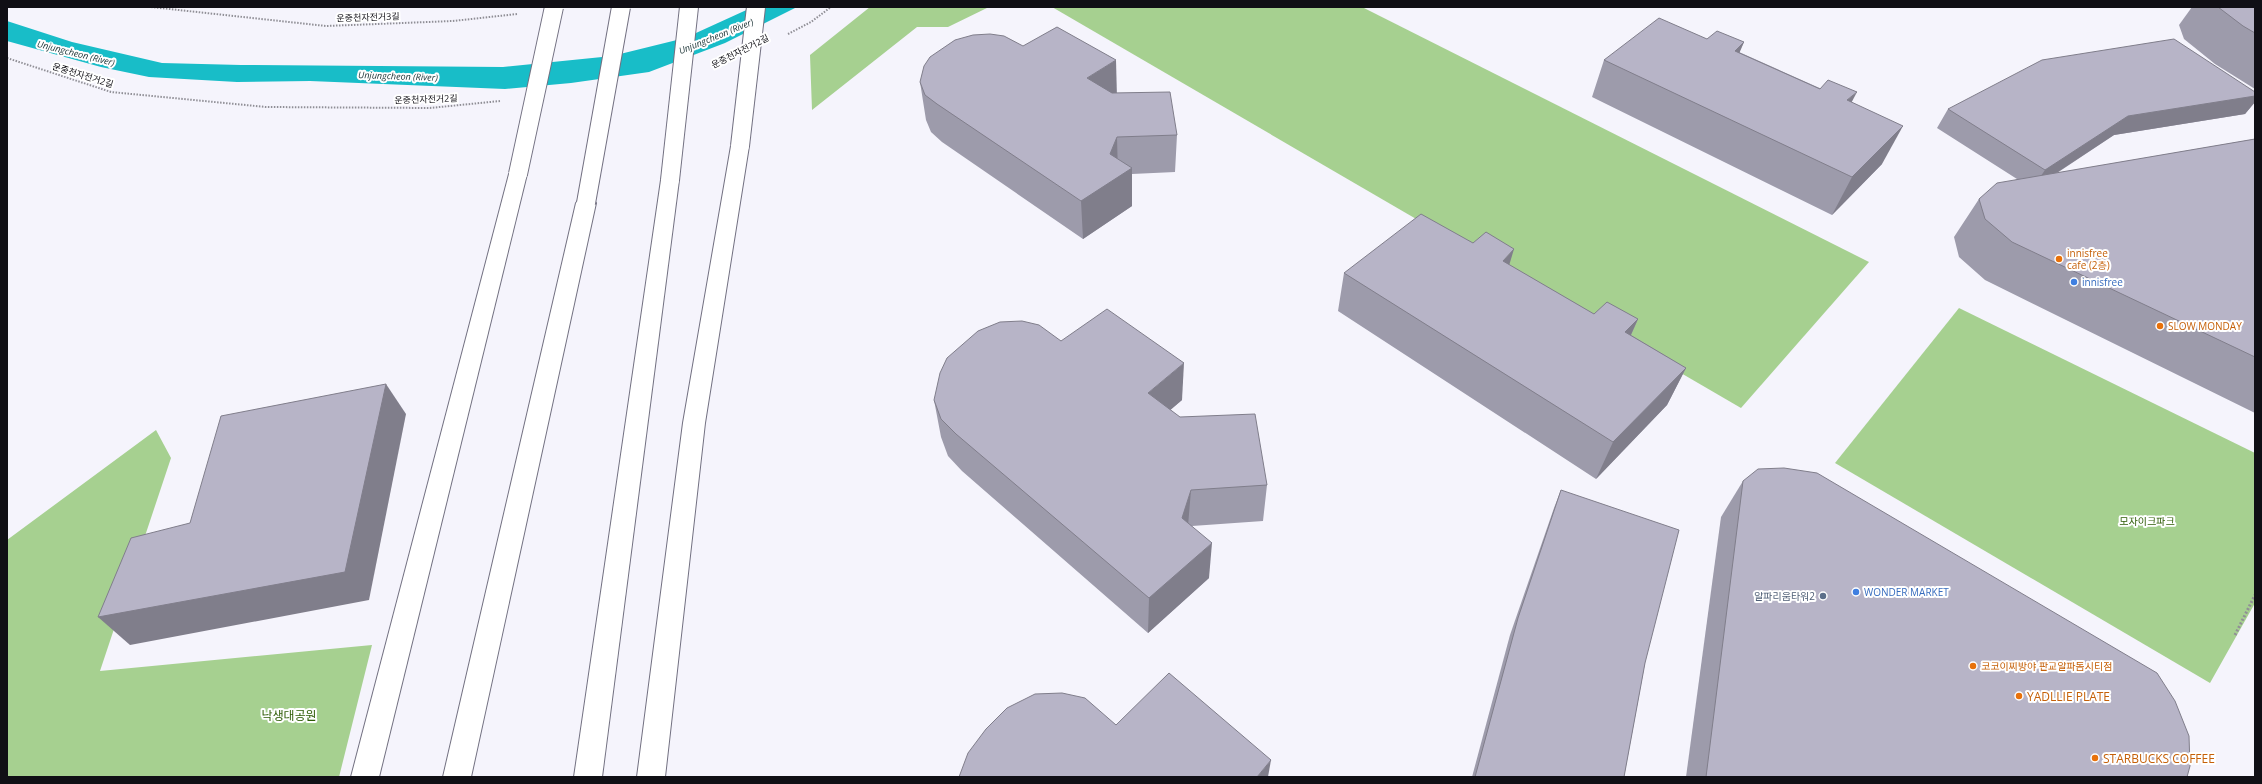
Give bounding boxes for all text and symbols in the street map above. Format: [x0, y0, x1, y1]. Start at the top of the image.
street label: 운중천자전거3길 [336, 9, 400, 25]
water label: Unjungcheon (River) [677, 15, 756, 57]
street label: 운중천자전거2길 [709, 31, 771, 71]
water label: Unjungcheon (River) [36, 37, 117, 69]
street label: 운중천자전거2길 [51, 60, 115, 90]
water label: Unjungcheon (River) [358, 68, 438, 84]
street label: 운중천자전거2길 [394, 91, 458, 107]
place label: innisfree cafe (2층) [2067, 246, 2110, 272]
marker: innisfree cafe (2층) [2054, 254, 2064, 264]
place label: innisfree [2082, 275, 2123, 289]
marker: innisfree [2069, 277, 2079, 287]
place label: SLOW MONDAY [2168, 319, 2242, 333]
marker: SLOW MONDAY [2155, 321, 2165, 331]
park label: 모자이크파크 [2119, 514, 2175, 528]
place label: WONDER MARKET [1864, 585, 1949, 599]
marker: WONDER MARKET [1851, 587, 1861, 597]
place label: 알파리움타워2 [1754, 589, 1815, 603]
marker: 알파리움타워2 [1818, 591, 1828, 601]
place label: 코코이찌방야 판교알파돔시티점 [1981, 659, 2112, 673]
marker: 코코이찌방야 판교알파돔시티점 [1968, 661, 1978, 671]
place label: YADLLIE PLATE [2027, 688, 2110, 705]
marker: YADLLIE PLATE [2014, 691, 2024, 701]
park label: 낙생대공원 [261, 707, 317, 724]
place label: STARBUCKS COFFEE [2103, 750, 2215, 767]
marker: STARBUCKS COFFEE [2090, 753, 2100, 763]

